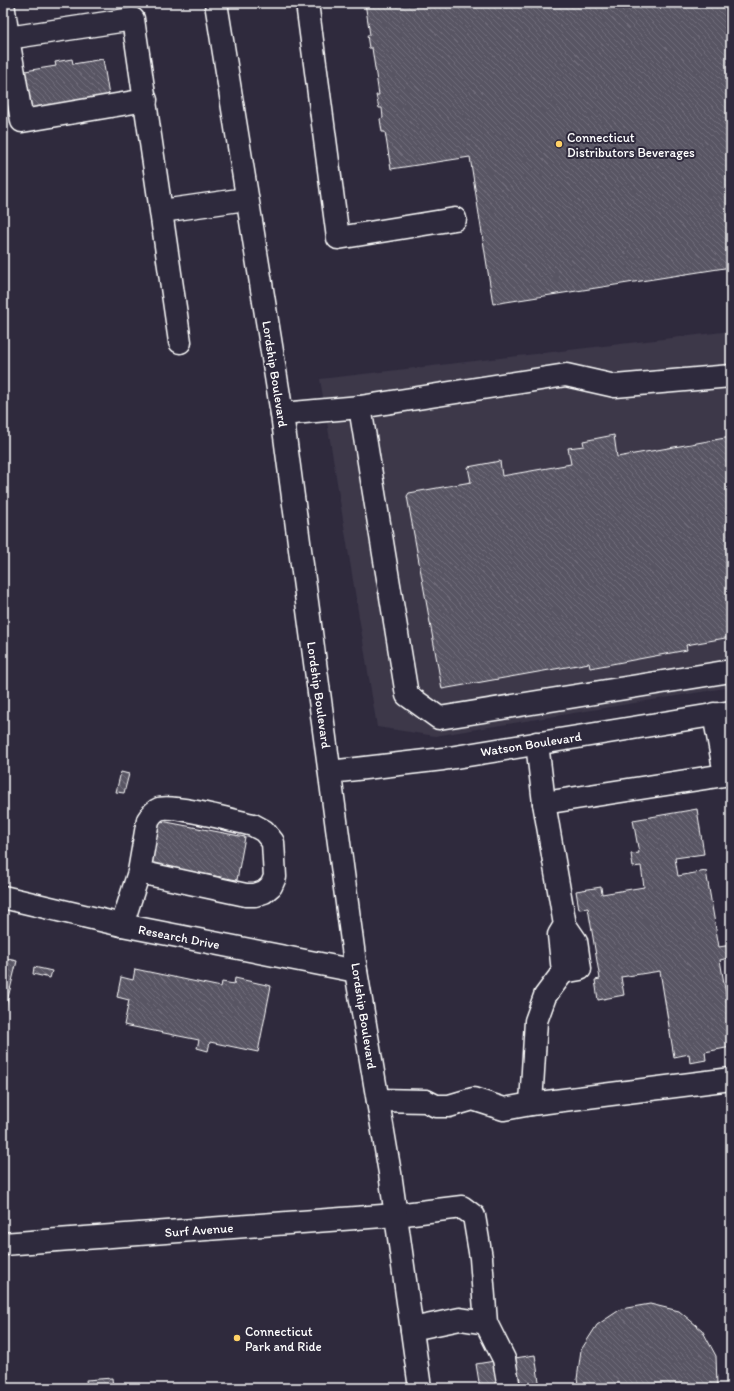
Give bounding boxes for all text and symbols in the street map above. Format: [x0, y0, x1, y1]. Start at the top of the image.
place label: Connecticut Distributors Beverages [567, 130, 695, 160]
marker: Connecticut Distributors Beverages [554, 139, 564, 149]
street label: Lordship Boulevard [259, 320, 291, 428]
street label: Lordship Boulevard [304, 641, 334, 749]
street label: Watson Boulevard [479, 729, 583, 759]
street label: Research Drive [137, 922, 221, 952]
street label: Lordship Boulevard [348, 962, 380, 1070]
street label: Surf Avenue [164, 1220, 234, 1240]
place label: Connecticut Park and Ride [245, 1324, 322, 1354]
marker: Connecticut Park and Ride [232, 1333, 242, 1343]

